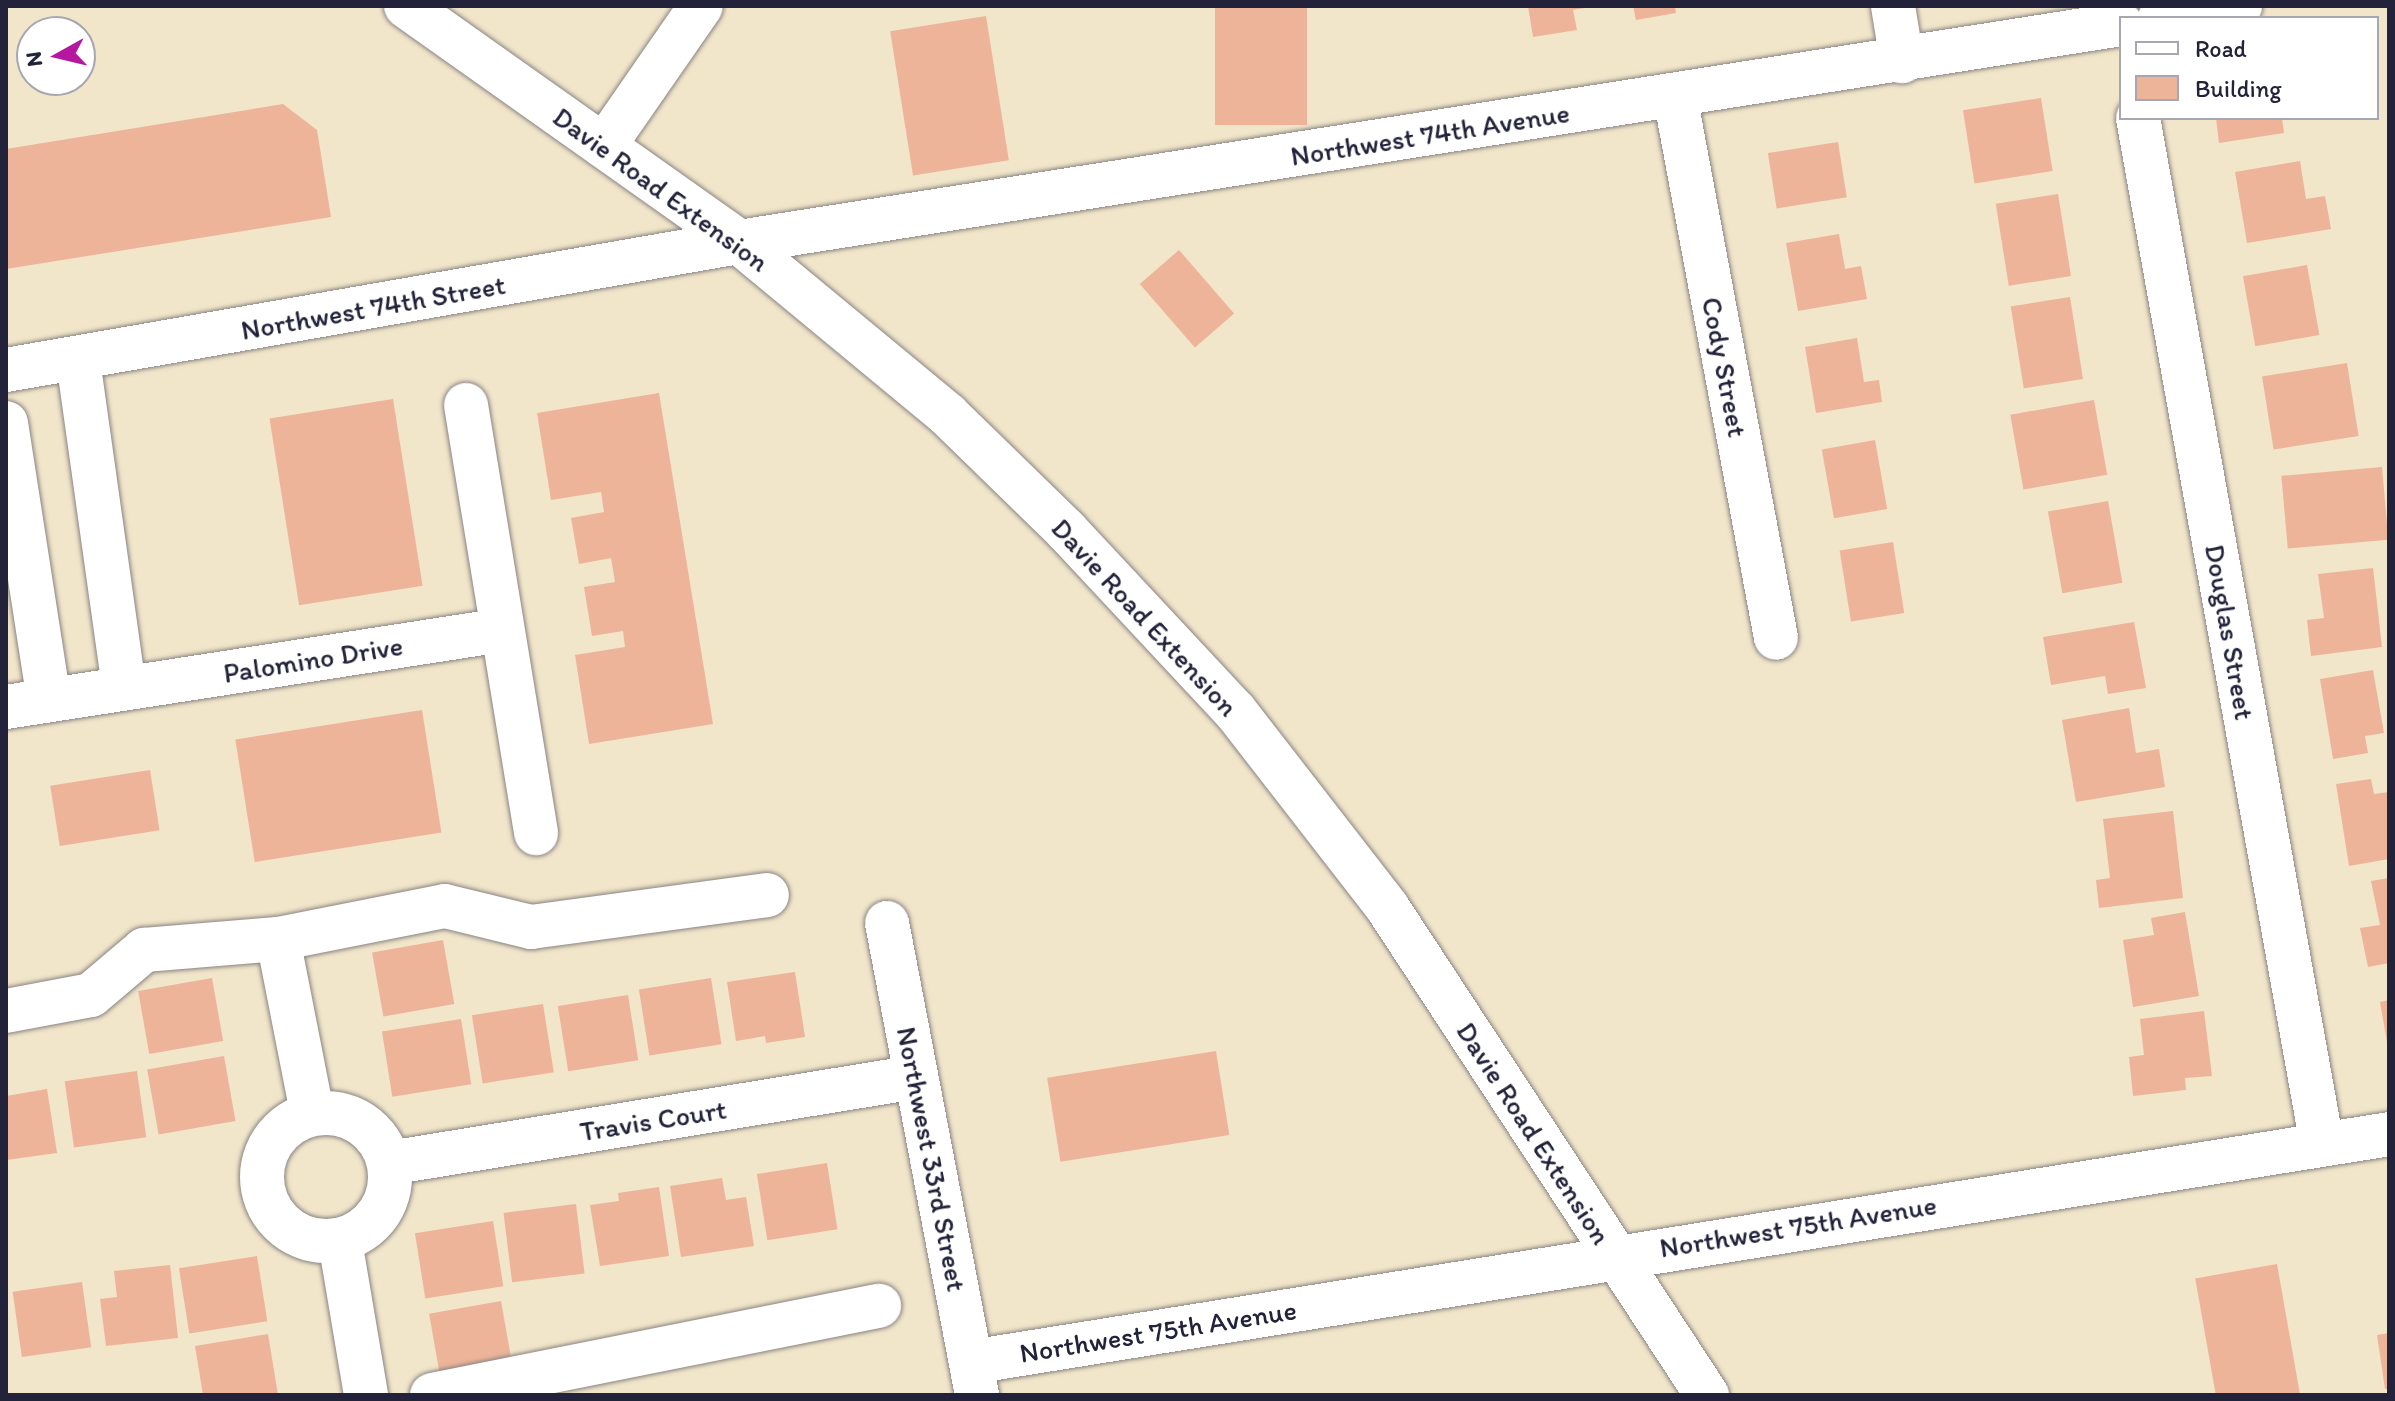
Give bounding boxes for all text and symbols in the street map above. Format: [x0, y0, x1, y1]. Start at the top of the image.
north arrow [16, 16, 96, 96]
legend [2119, 16, 2379, 120]
text: Road [2195, 34, 2247, 63]
text: N [19, 50, 48, 68]
text: Building [2195, 74, 2282, 103]
street label: Northwest 74th Avenue [1289, 95, 1571, 173]
street label: Davie Road Extension [547, 100, 775, 278]
street label: Northwest 74th Street [238, 267, 508, 347]
street label: Cody Street [1695, 294, 1755, 440]
street label: Davie Road Extension [1045, 512, 1245, 722]
street label: Douglas Street [2198, 541, 2262, 723]
street label: Palomino Drive [221, 628, 405, 690]
street label: Davie Road Extension [1450, 1016, 1618, 1250]
street label: Northwest 33rd Street [890, 1024, 974, 1294]
street label: Travis Court [577, 1092, 729, 1148]
street label: Northwest 75th Avenue [1658, 1188, 1938, 1264]
street label: Northwest 75th Avenue [1018, 1293, 1298, 1369]

